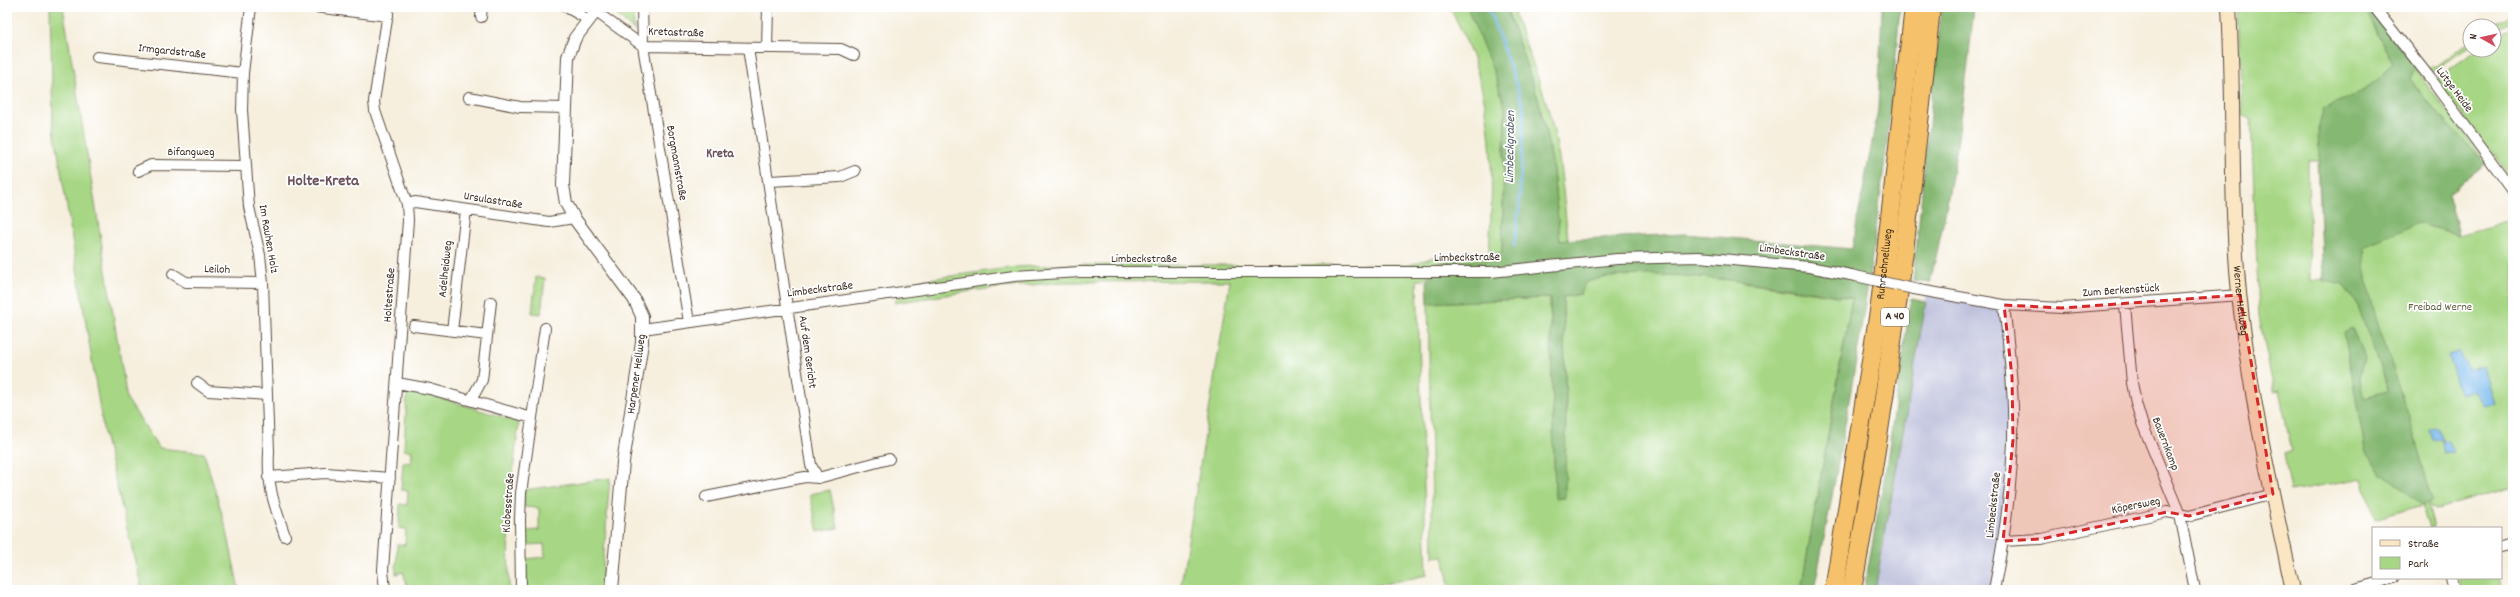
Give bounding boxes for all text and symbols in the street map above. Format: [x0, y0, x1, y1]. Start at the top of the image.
north arrow [2462, 18, 2502, 58]
street label: Kretastraße [648, 24, 704, 42]
text: N [2466, 33, 2482, 41]
street label: Irmgardstraße [137, 40, 207, 64]
street label: Lütge Heide [2431, 64, 2477, 116]
water label: Limbeckgraben [1501, 110, 1521, 183]
street label: Borgmannstraße [661, 124, 691, 202]
street label: Bifangweg [168, 144, 214, 161]
district label: Kreta [706, 145, 735, 164]
district label: Holte-Kreta [287, 170, 360, 193]
street label: Ursulastraße [462, 188, 524, 214]
street label: Im Rauhen Holz [254, 203, 282, 275]
street label: Ruhrschnellweg [1872, 228, 1897, 300]
street label: Adelheidweg [435, 240, 457, 298]
street label: Limbeckstraße [1758, 240, 1826, 266]
street label: Limbeckstraße [1434, 249, 1500, 267]
street label: Limbeckstraße [1111, 251, 1177, 268]
street label: Leiloh [204, 261, 230, 279]
street label: Werner Hellweg [2228, 265, 2253, 337]
street label: Holtestraße [380, 267, 400, 323]
street label: Limbeckstraße [786, 278, 854, 302]
street label: Zum Berkenstück [2082, 280, 2160, 302]
park label: Freibad Werne [2408, 299, 2472, 316]
road number: A 40 [1881, 308, 1909, 326]
street label: Auf dem Gericht [793, 315, 821, 390]
street label: Harpener Hellweg [623, 333, 651, 415]
street label: Bauernkamp [2147, 415, 2183, 473]
street label: Limbeckstraße [1982, 471, 2006, 539]
street label: Klobesstraße [498, 473, 520, 533]
street label: Köpersweg [2110, 493, 2162, 519]
legend [2372, 527, 2502, 579]
text: Straße [2408, 536, 2439, 553]
text: Park [2408, 556, 2429, 573]

